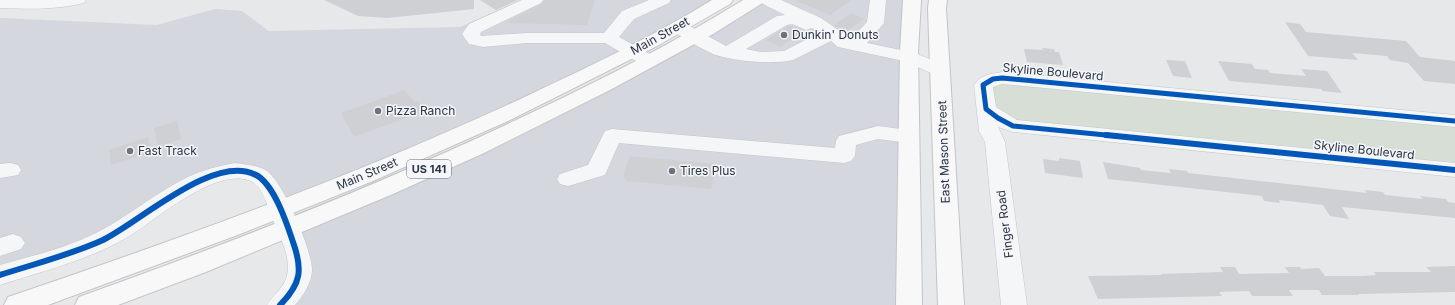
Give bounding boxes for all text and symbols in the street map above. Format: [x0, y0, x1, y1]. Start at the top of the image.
street label: Main Street [628, 13, 692, 58]
place label: Dunkin' Donuts [792, 27, 879, 42]
marker: Dunkin' Donuts [779, 30, 789, 40]
street label: Skyline Boulevard [1002, 60, 1104, 83]
street label: East Mason Street [934, 100, 953, 204]
place label: Pizza Ranch [386, 103, 455, 118]
marker: Pizza Ranch [373, 106, 383, 116]
street label: Skyline Boulevard [1313, 137, 1415, 162]
place label: Fast Track [138, 143, 197, 158]
marker: Fast Track [125, 146, 135, 156]
street label: Main Street [334, 154, 400, 193]
road number: US 141 [407, 160, 451, 178]
place label: Tires Plus [680, 163, 736, 178]
marker: Tires Plus [667, 166, 677, 176]
street label: Finger Road [993, 189, 1016, 259]

